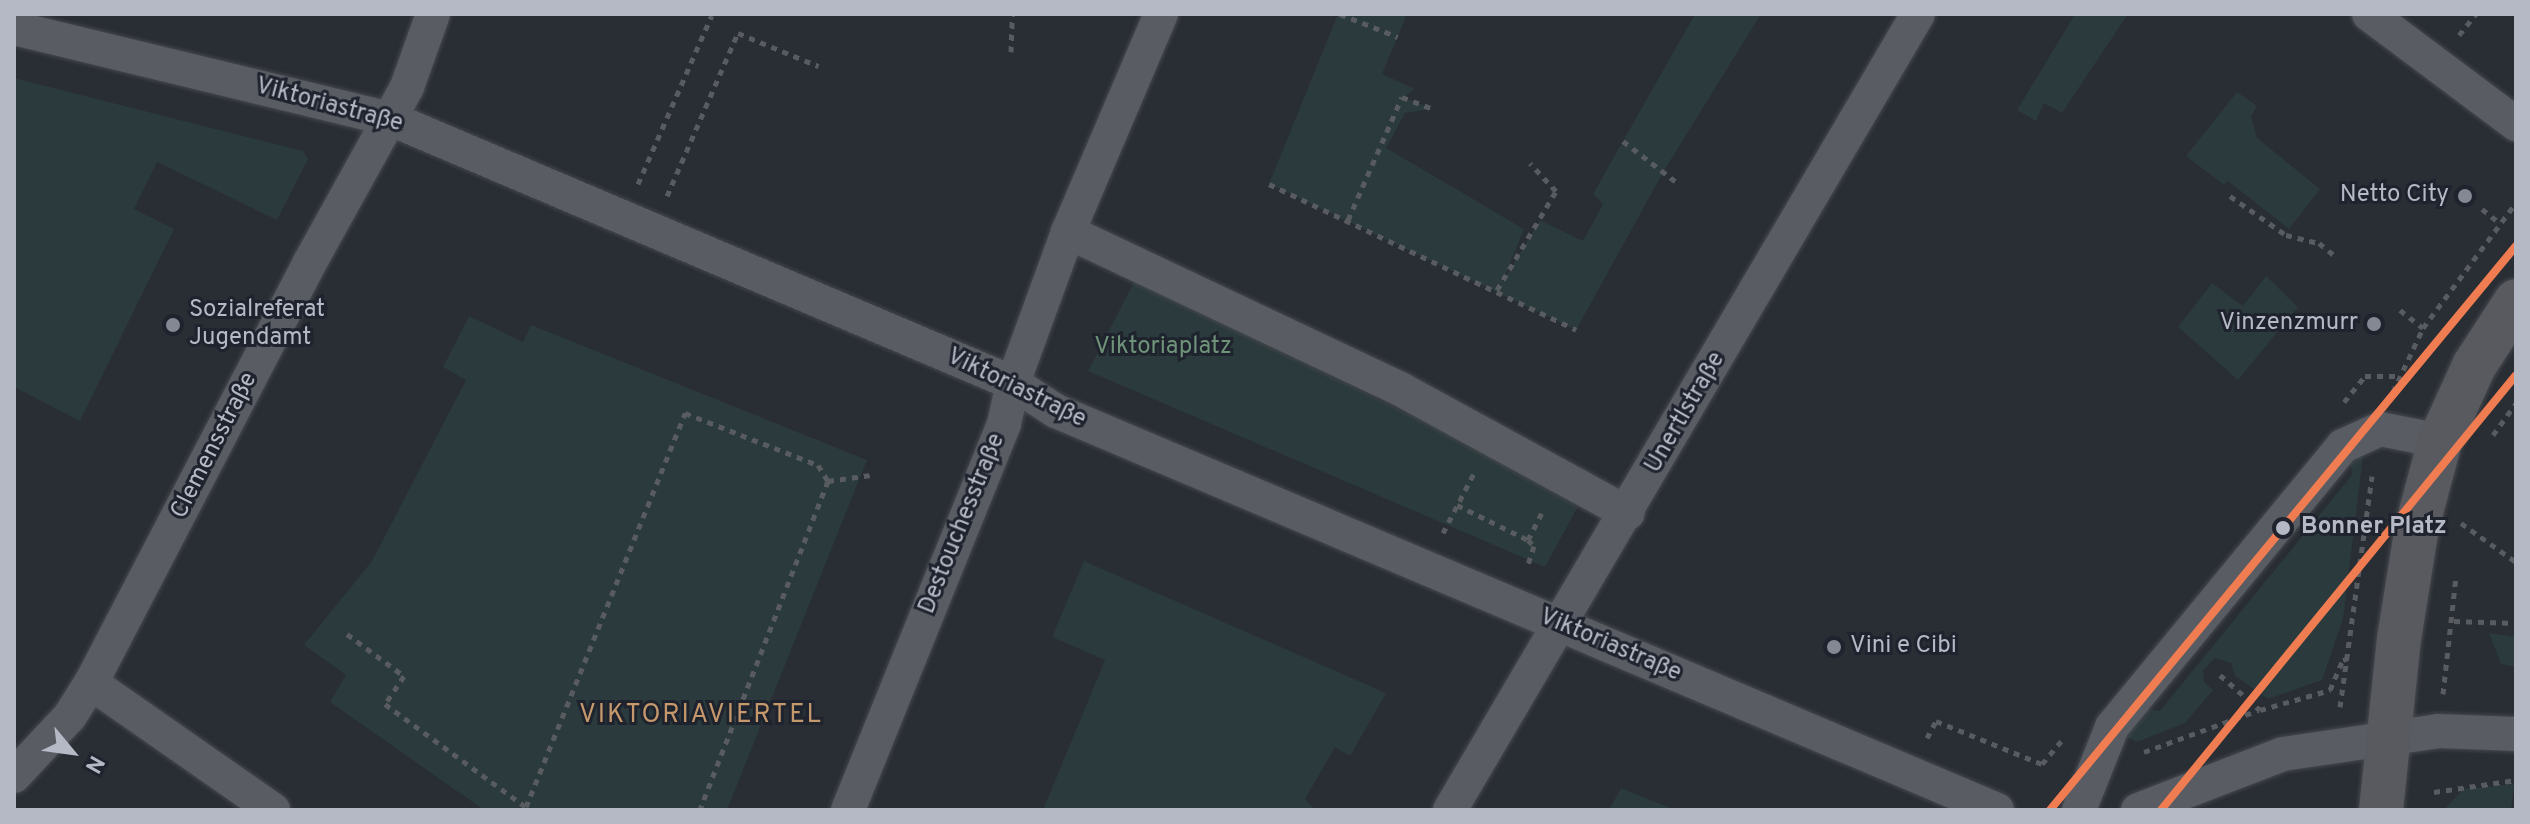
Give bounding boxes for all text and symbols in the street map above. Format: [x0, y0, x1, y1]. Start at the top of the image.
street label: Viktoriastraße [252, 73, 406, 139]
place label: Netto City [2340, 182, 2449, 210]
marker: Netto City [2456, 187, 2474, 205]
place label: Sozialreferat Jugendamt [189, 297, 325, 353]
place label: Vinzenzmurr [2220, 310, 2358, 338]
marker: Vinzenzmurr [2365, 315, 2383, 333]
marker: Sozialreferat Jugendamt [164, 316, 182, 334]
park label: Viktoriaplatz [1094, 334, 1232, 362]
street label: Viktoriastraße [942, 343, 1090, 435]
street label: Unertlstraße [1640, 347, 1732, 479]
street label: Clemensstraße [166, 368, 264, 524]
street label: Destouchesstraße [914, 430, 1012, 618]
place label: Bonner Platz [2301, 514, 2447, 542]
marker: Bonner Platz [2272, 517, 2294, 539]
street label: Viktoriastraße [1535, 603, 1685, 689]
place label: Vini e Cibi [1850, 633, 1957, 661]
marker: Vini e Cibi [1825, 638, 1843, 656]
district label: VIKTORIAVIERTEL [579, 700, 823, 732]
north arrow [32, 712, 112, 792]
text: N [78, 750, 109, 777]

